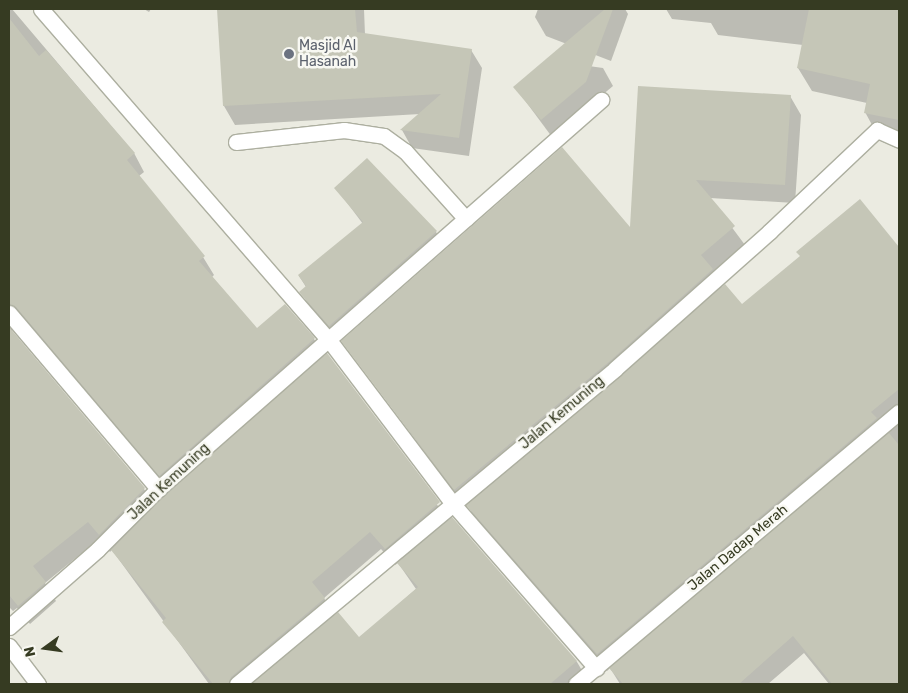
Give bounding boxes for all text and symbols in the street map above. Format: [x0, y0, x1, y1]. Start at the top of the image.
place label: Masjid Al Hasanah [299, 38, 356, 70]
marker: Masjid Al Hasanah [283, 48, 295, 60]
street label: Jalan Kemuning [516, 373, 608, 453]
street label: Jalan Kemuning [125, 440, 213, 524]
street label: Jalan Dadap Merah [685, 501, 791, 595]
north arrow [20, 623, 70, 673]
text: N [20, 645, 39, 659]

